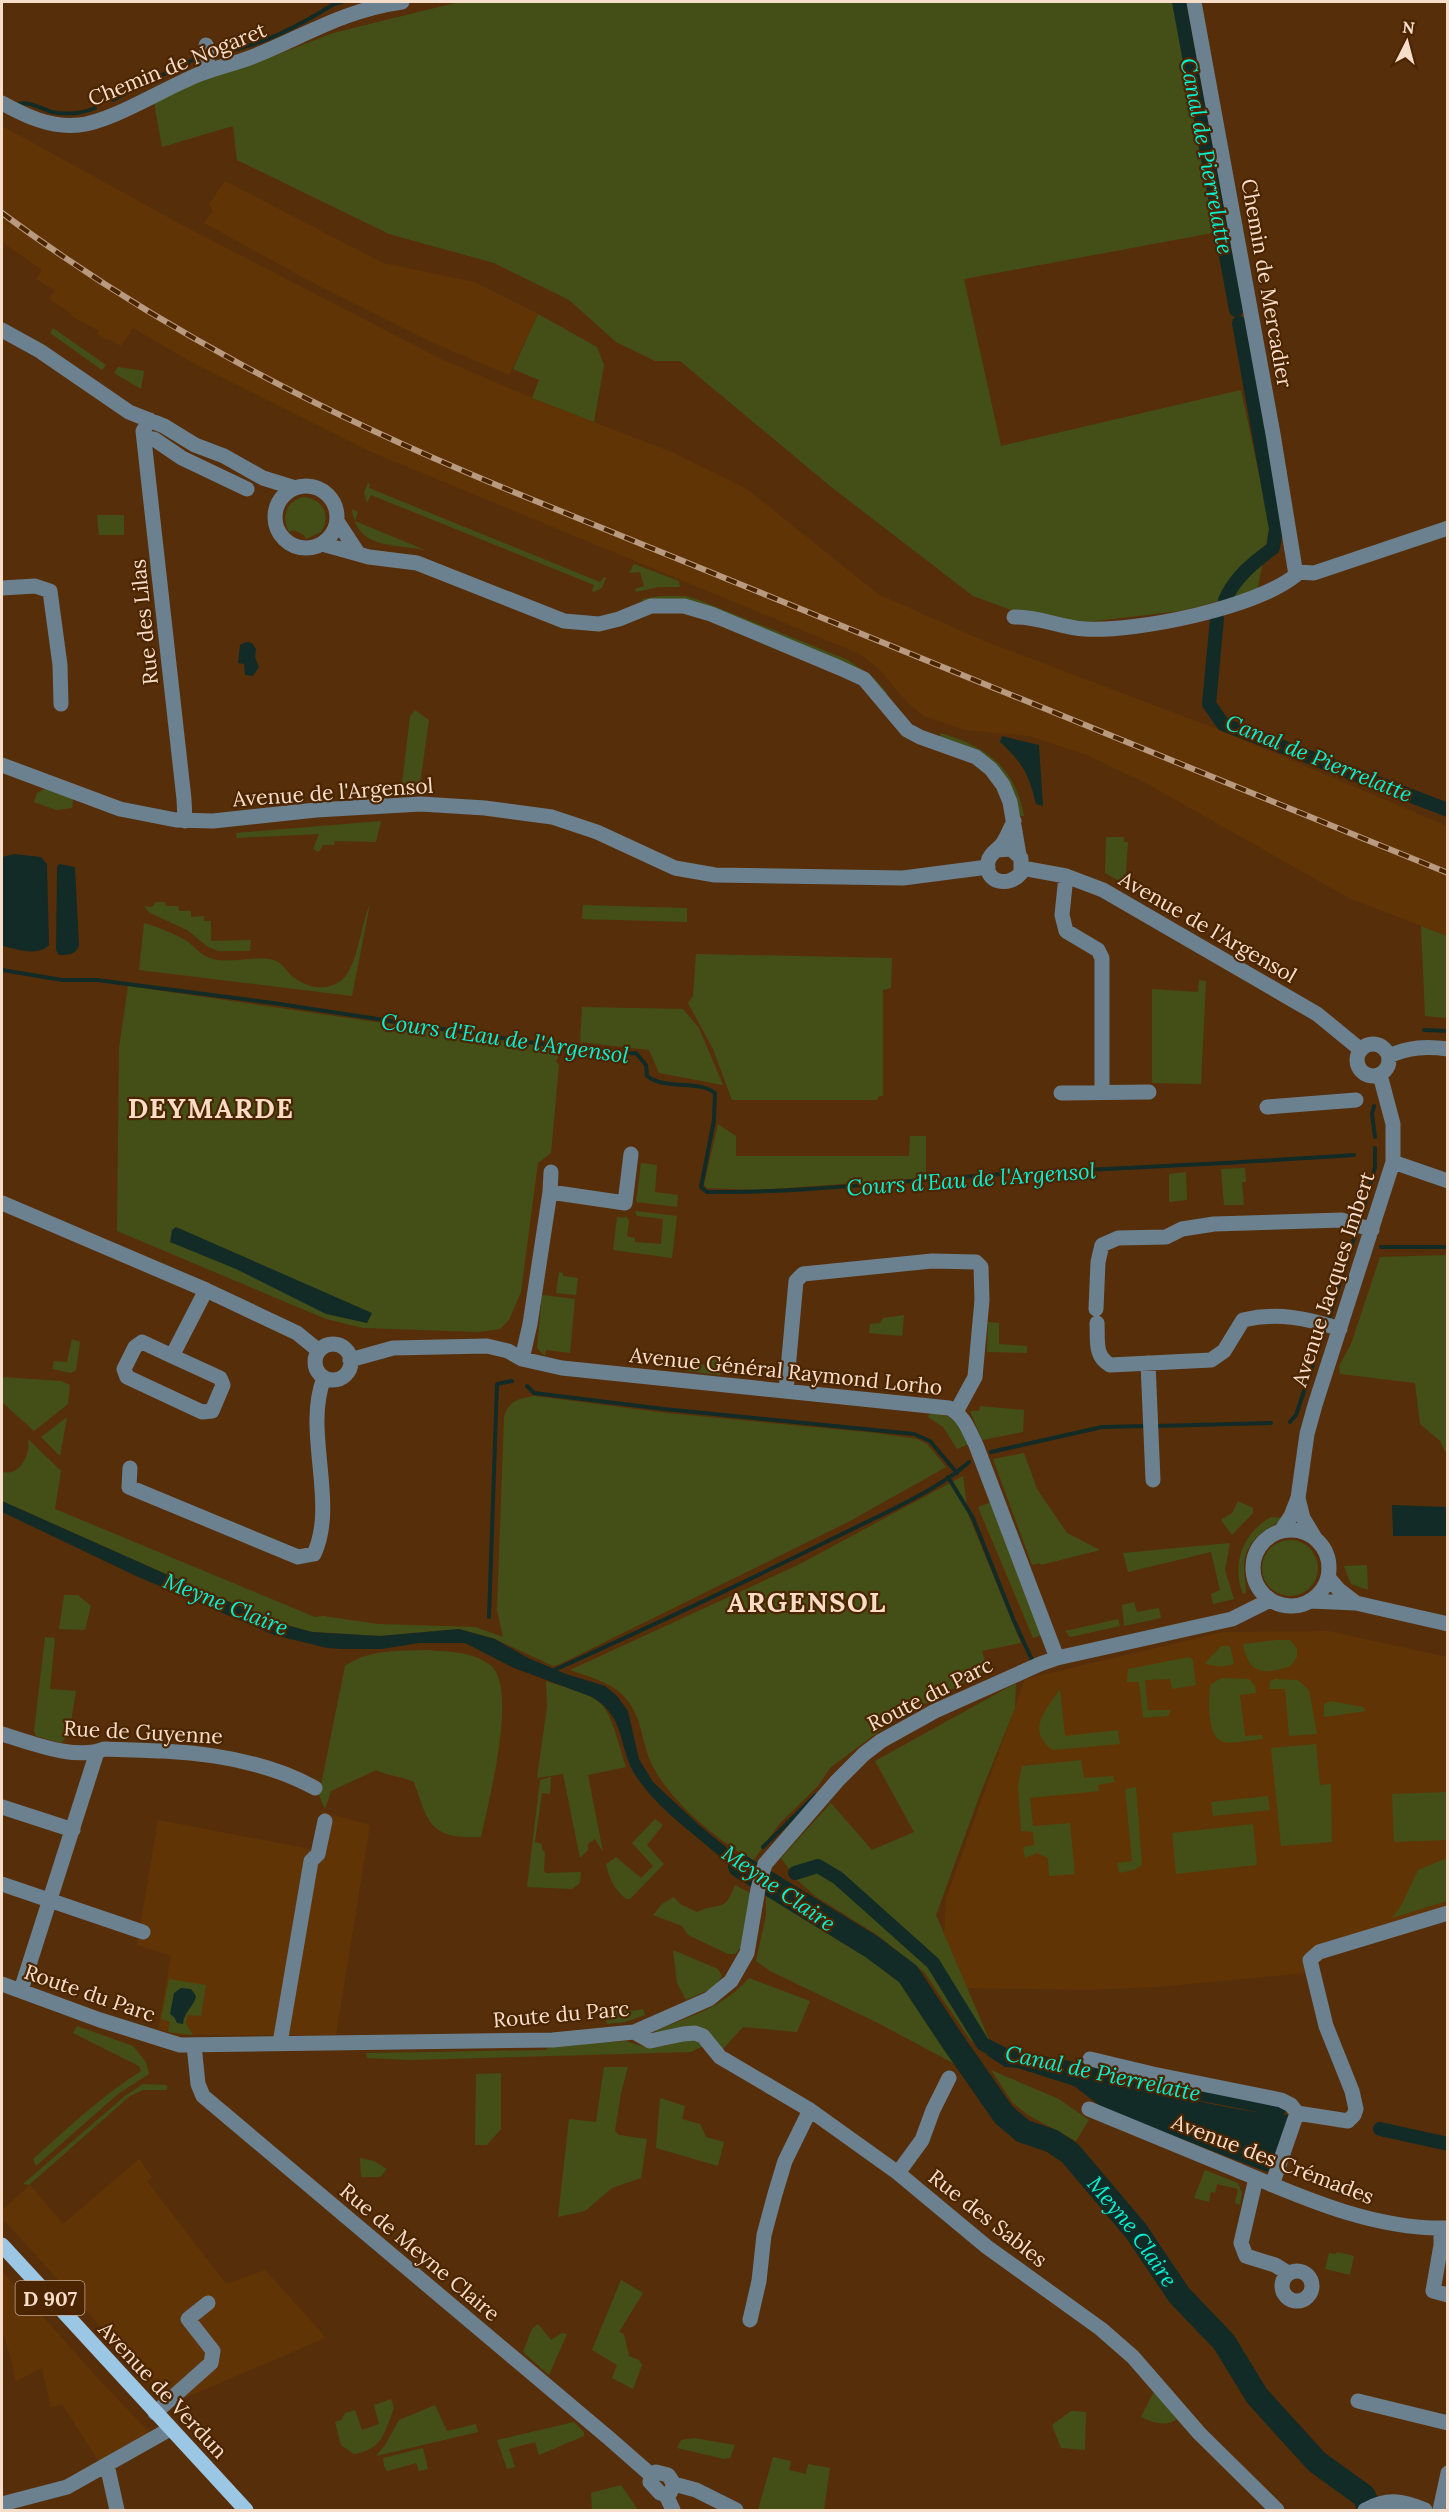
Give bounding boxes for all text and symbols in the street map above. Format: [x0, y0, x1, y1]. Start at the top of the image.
north arrow [1377, 12, 1437, 72]
street label: Chemin de Nogaret [84, 16, 271, 112]
text: N [1401, 16, 1416, 38]
water label: Canal de Pierrelatte [1174, 56, 1240, 256]
street label: Chemin de Mercadier [1235, 177, 1299, 389]
street label: Rue des Lilas [124, 558, 164, 686]
water label: Canal de Pierrelatte [1221, 708, 1417, 808]
street label: Avenue de l'Argensol [231, 772, 434, 813]
street label: Avenue de l'Argensol [1113, 865, 1302, 989]
water label: Cours d'Eau de l'Argensol [379, 1007, 631, 1069]
district label: DEYMARDE [128, 1091, 294, 1125]
water label: Cours d'Eau de l'Argensol [845, 1156, 1097, 1202]
street label: Avenue Jacques Imbert [1285, 1167, 1381, 1391]
street label: Avenue Général Raymond Lorho [627, 1341, 944, 1401]
water label: Meyne Claire [159, 1566, 293, 1642]
district label: ARGENSOL [727, 1585, 887, 1619]
street label: Route du Parc [863, 1651, 997, 1737]
street label: Rue de Guyenne [63, 1714, 223, 1750]
water label: Meyne Claire [717, 1839, 841, 1937]
street label: Route du Parc [21, 1958, 159, 2028]
street label: Route du Parc [492, 1995, 630, 2033]
water label: Canal de Pierrelatte [1003, 2039, 1203, 2107]
street label: Avenue des Crémades [1167, 2108, 1378, 2210]
street label: Rue des Sables [923, 2163, 1053, 2273]
water label: Meyne Claire [1081, 2170, 1184, 2292]
street label: Rue de Meyne Claire [334, 2177, 506, 2327]
road number: D 907 [16, 2281, 84, 2315]
street label: Avenue de Verdun [92, 2315, 234, 2464]

